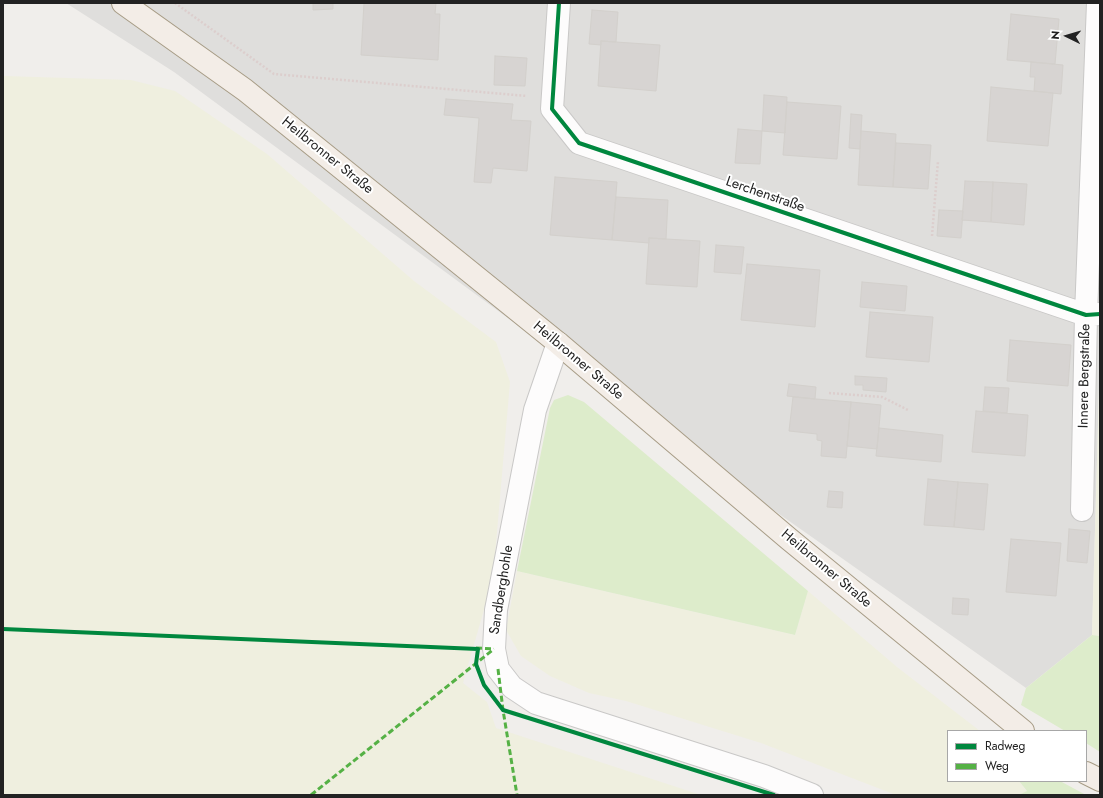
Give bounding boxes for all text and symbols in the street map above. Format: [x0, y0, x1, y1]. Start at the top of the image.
north arrow [1047, 16, 1087, 56]
text: N [1047, 30, 1063, 40]
street label: Heilbronner Straße [278, 114, 376, 198]
street label: Lerchenstraße [723, 174, 807, 216]
street label: Heilbronner Straße [529, 318, 627, 404]
street label: Innere Bergstraße [1076, 324, 1094, 428]
street label: Heilbronner Straße [777, 526, 875, 612]
street label: Sandberghohle [487, 544, 517, 636]
legend [947, 730, 1087, 782]
text: Radweg [985, 737, 1025, 755]
text: Weg [985, 757, 1009, 775]

